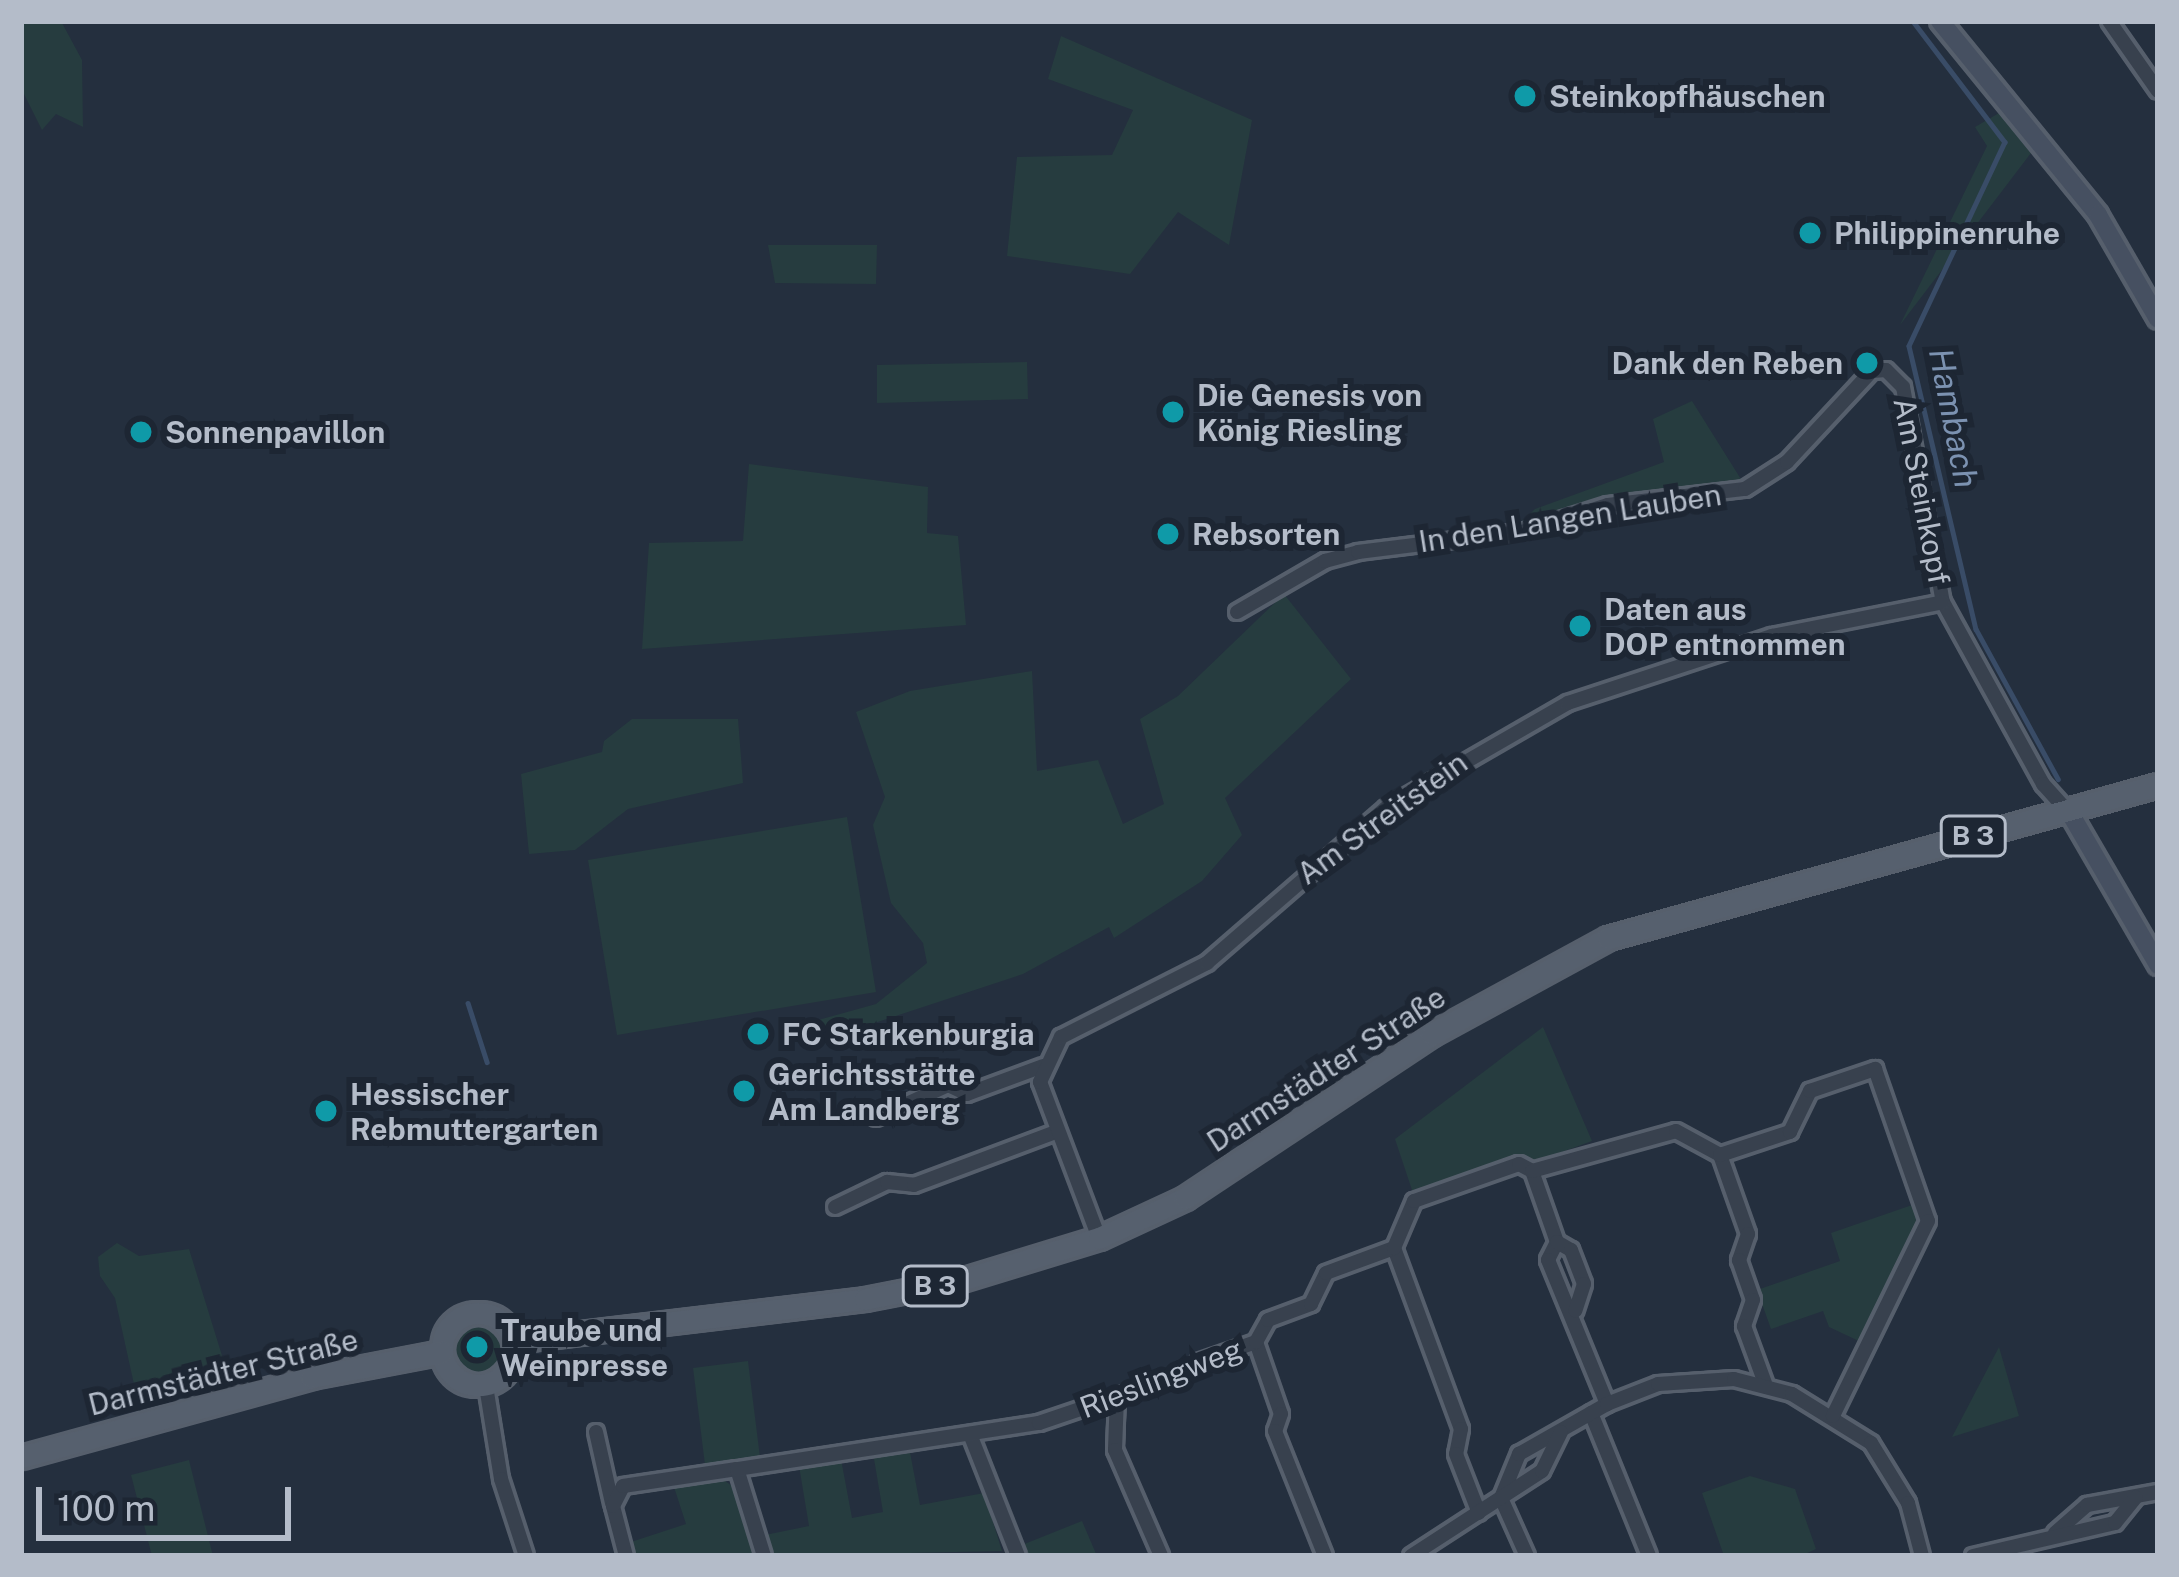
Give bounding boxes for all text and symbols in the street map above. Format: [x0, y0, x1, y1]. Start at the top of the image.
place label: Steinkopfhäuschen [1549, 78, 1826, 114]
marker: Steinkopfhäuschen [1512, 83, 1538, 109]
place label: Philippinenruhe [1834, 215, 2060, 251]
marker: Philippinenruhe [1797, 220, 1823, 246]
place label: Dank den Reben [1611, 345, 1843, 381]
water label: Hambach [1920, 345, 1986, 491]
marker: Dank den Reben [1854, 350, 1880, 376]
place label: Die Genesis von König Riesling [1197, 377, 1422, 448]
street label: Am Steinkopf [1886, 395, 1958, 587]
marker: Die Genesis von König Riesling [1160, 399, 1186, 425]
place label: Sonnenpavillon [165, 414, 385, 450]
marker: Sonnenpavillon [128, 419, 154, 445]
street label: In den Langen Lauben [1416, 476, 1724, 560]
place label: Rebsorten [1192, 516, 1340, 552]
marker: Rebsorten [1155, 521, 1181, 547]
place label: Daten aus DOP entnommen [1604, 591, 1846, 662]
marker: Daten aus DOP entnommen [1567, 613, 1593, 639]
street label: Am Streitstein [1290, 744, 1474, 892]
road number: B 3 [1937, 815, 2009, 857]
street label: Darmstädter Straße [1200, 979, 1452, 1159]
place label: FC Starkenburgia [782, 1016, 1035, 1052]
marker: FC Starkenburgia [745, 1021, 771, 1047]
place label: Gerichtsstätte Am Landberg [768, 1056, 975, 1126]
place label: Hessischer Rebmuttergarten [350, 1076, 598, 1146]
marker: Gerichtsstätte Am Landberg [731, 1078, 757, 1104]
marker: Hessischer Rebmuttergarten [313, 1098, 339, 1124]
road number: B 3 [899, 1265, 971, 1307]
place label: Traube und Weinpresse [501, 1312, 668, 1382]
street label: Darmstädter Straße [84, 1321, 362, 1423]
street label: Rieslingweg [1075, 1331, 1247, 1425]
marker: Traube und Weinpresse [464, 1334, 490, 1360]
scale bar [42, 1463, 297, 1537]
text: 100 m [57, 1487, 155, 1529]

